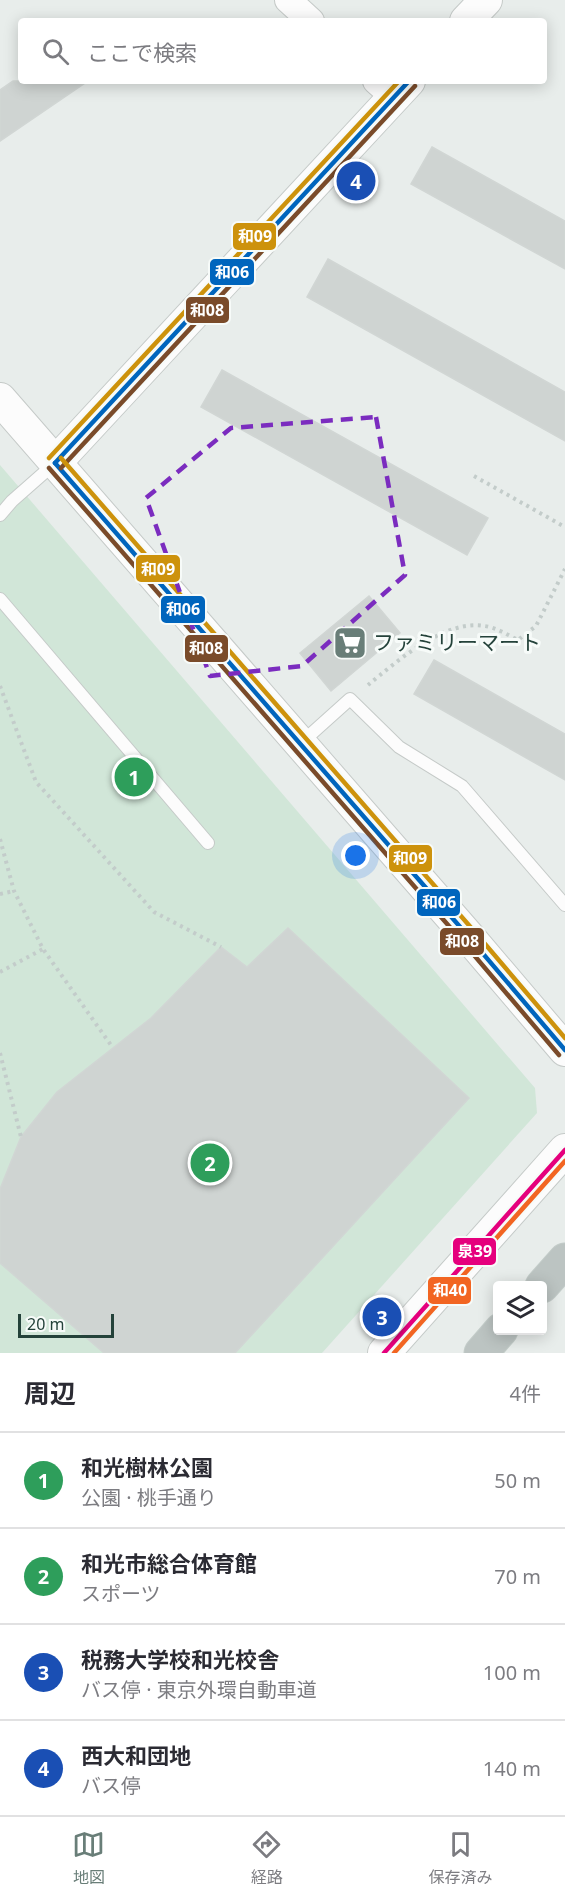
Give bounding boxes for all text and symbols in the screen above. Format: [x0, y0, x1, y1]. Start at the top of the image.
search box [18, 18, 547, 84]
icon: search [39, 35, 72, 68]
text: ここで検索 [87, 37, 197, 67]
pin: 4 [336, 158, 376, 204]
line badge: 和09 [232, 222, 277, 251]
text: 和09 [238, 225, 272, 247]
line badge: 和06 [209, 258, 255, 286]
text: 和06 [215, 261, 249, 283]
line badge: 和08 [185, 296, 230, 324]
text: 和08 [190, 299, 224, 321]
line badge: 和09 [135, 554, 181, 583]
text: 和09 [141, 558, 175, 580]
line badge: 和06 [160, 595, 206, 624]
text: 和06 [166, 598, 200, 620]
supermarket icon: ファミリーマート [332, 625, 368, 661]
place label: ファミリーマート [373, 628, 541, 656]
line badge: 和08 [184, 634, 229, 663]
text: 和08 [189, 637, 223, 659]
pin: 1 [114, 754, 154, 800]
your location [341, 841, 370, 870]
line badge: 和09 [388, 844, 433, 873]
text: 和09 [393, 847, 427, 869]
line badge: 和06 [416, 888, 461, 917]
text: 和06 [422, 891, 456, 913]
line badge: 和08 [439, 927, 485, 956]
text: 和08 [445, 930, 479, 952]
pin: 2 [190, 1140, 230, 1186]
line badge: 泉39 [452, 1237, 497, 1266]
text: 泉39 [458, 1240, 492, 1262]
line badge: 和40 [427, 1276, 472, 1305]
text: 和40 [433, 1279, 467, 1301]
map controls [493, 1281, 547, 1335]
button: layers [493, 1281, 547, 1335]
pin: 3 [362, 1294, 401, 1340]
scale bar [18, 1311, 114, 1338]
text: 20 m [27, 1313, 64, 1335]
text: 周辺 [24, 1375, 76, 1411]
text: 4件 [510, 1380, 541, 1407]
text: 和光樹林公園 [81, 1452, 213, 1482]
text: 1 [38, 1467, 49, 1494]
text: 50 m [494, 1467, 541, 1494]
text: 公園 · 桃手通り [81, 1484, 217, 1511]
text: 和光市総合体育館 [81, 1548, 257, 1578]
text: 2 [38, 1563, 49, 1590]
text: 70 m [494, 1563, 541, 1590]
text: スポーツ [81, 1580, 161, 1607]
text: 税務大学校和光校舎 [81, 1644, 279, 1674]
text: 3 [38, 1659, 49, 1686]
text: 100 m [483, 1659, 541, 1686]
text: バス停 · 東京外環自動車道 [81, 1676, 317, 1703]
text: 西大和団地 [81, 1740, 191, 1770]
text: 4 [38, 1755, 49, 1782]
text: 140 m [483, 1755, 541, 1782]
text: バス停 [81, 1772, 141, 1799]
tab: 地図 [72, 1828, 105, 1888]
tab: 経路 [250, 1828, 283, 1888]
tab: 保存済み [428, 1828, 492, 1888]

